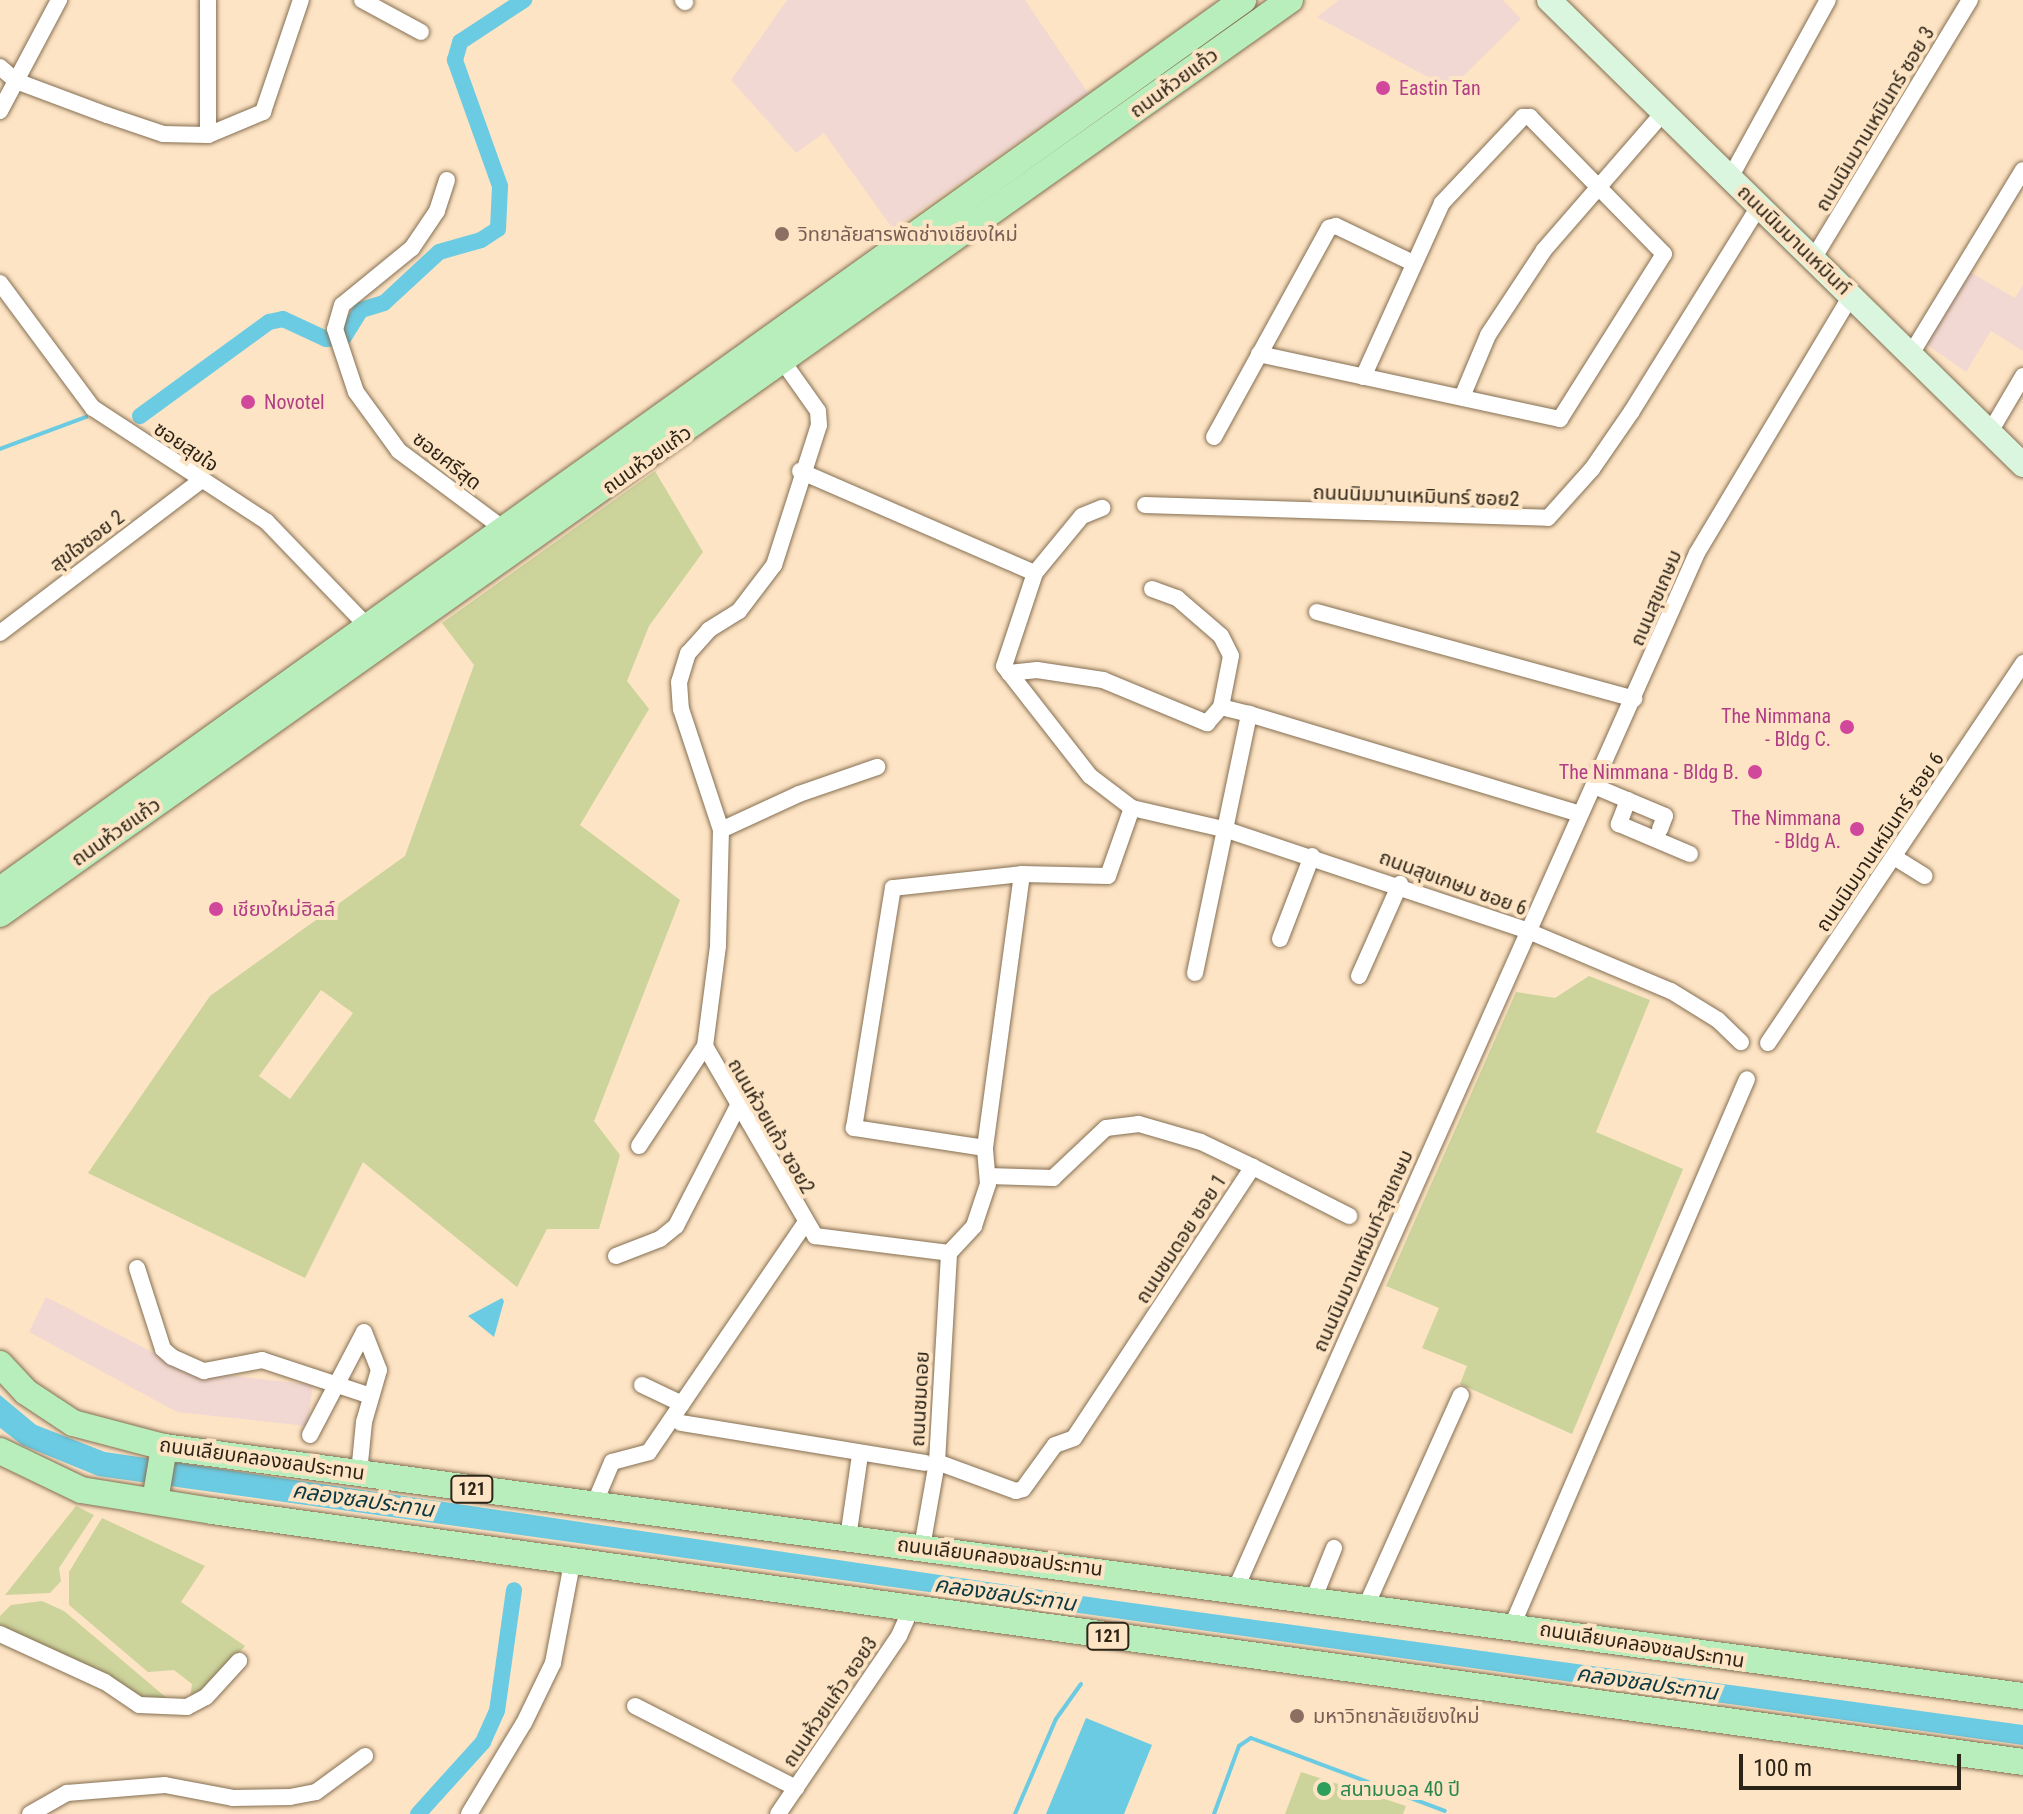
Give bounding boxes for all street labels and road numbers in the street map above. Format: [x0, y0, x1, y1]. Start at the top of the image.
street label: ถนนนิมมานเหมินทร์ ซอย 3 [1810, 22, 1940, 216]
street label: ถนนห้วยแก้ว [1125, 43, 1223, 123]
street label: ถนนนิมมานเหมินท์ [1732, 180, 1856, 300]
street label: ซอยสุขใจ [149, 417, 223, 477]
street label: ถนนห้วยแก้ว [598, 421, 696, 499]
street label: ซอยศรีสุด [408, 427, 486, 495]
street label: ถนนนิมมานเหมินทร์ ซอย2 [1312, 480, 1520, 512]
street label: สุขใจซอย 2 [45, 505, 129, 577]
street label: ถนนสุขเกษม [1625, 546, 1687, 650]
street label: ถนนนิมมานเหมินทร์ ซอย 6 [1811, 748, 1949, 936]
street label: ถนนห้วยแก้ว [67, 793, 165, 871]
street label: ถนนสุขเกษม ซอย 6 [1376, 845, 1530, 921]
street label: ถนนห้วยแก้ว ซอย2 [723, 1054, 819, 1198]
street label: ถนนนิมมานเหมินท์-สุขเกษม [1308, 1146, 1418, 1356]
street label: ถนนชมดอย ซอย 1 [1130, 1170, 1232, 1308]
street label: ถนนชมดอย [906, 1351, 934, 1447]
street label: ถนนเลียบคลองชลประทาน [158, 1433, 366, 1485]
road number: 121 [450, 1475, 494, 1503]
street label: ถนนเลียบคลองชลประทาน [896, 1532, 1104, 1582]
street label: ถนนเลียบคลองชลประทาน [1538, 1617, 1746, 1673]
road number: 121 [1086, 1622, 1130, 1650]
street label: ถนนห้วยแก้ว ซอย3 [778, 1632, 882, 1772]

